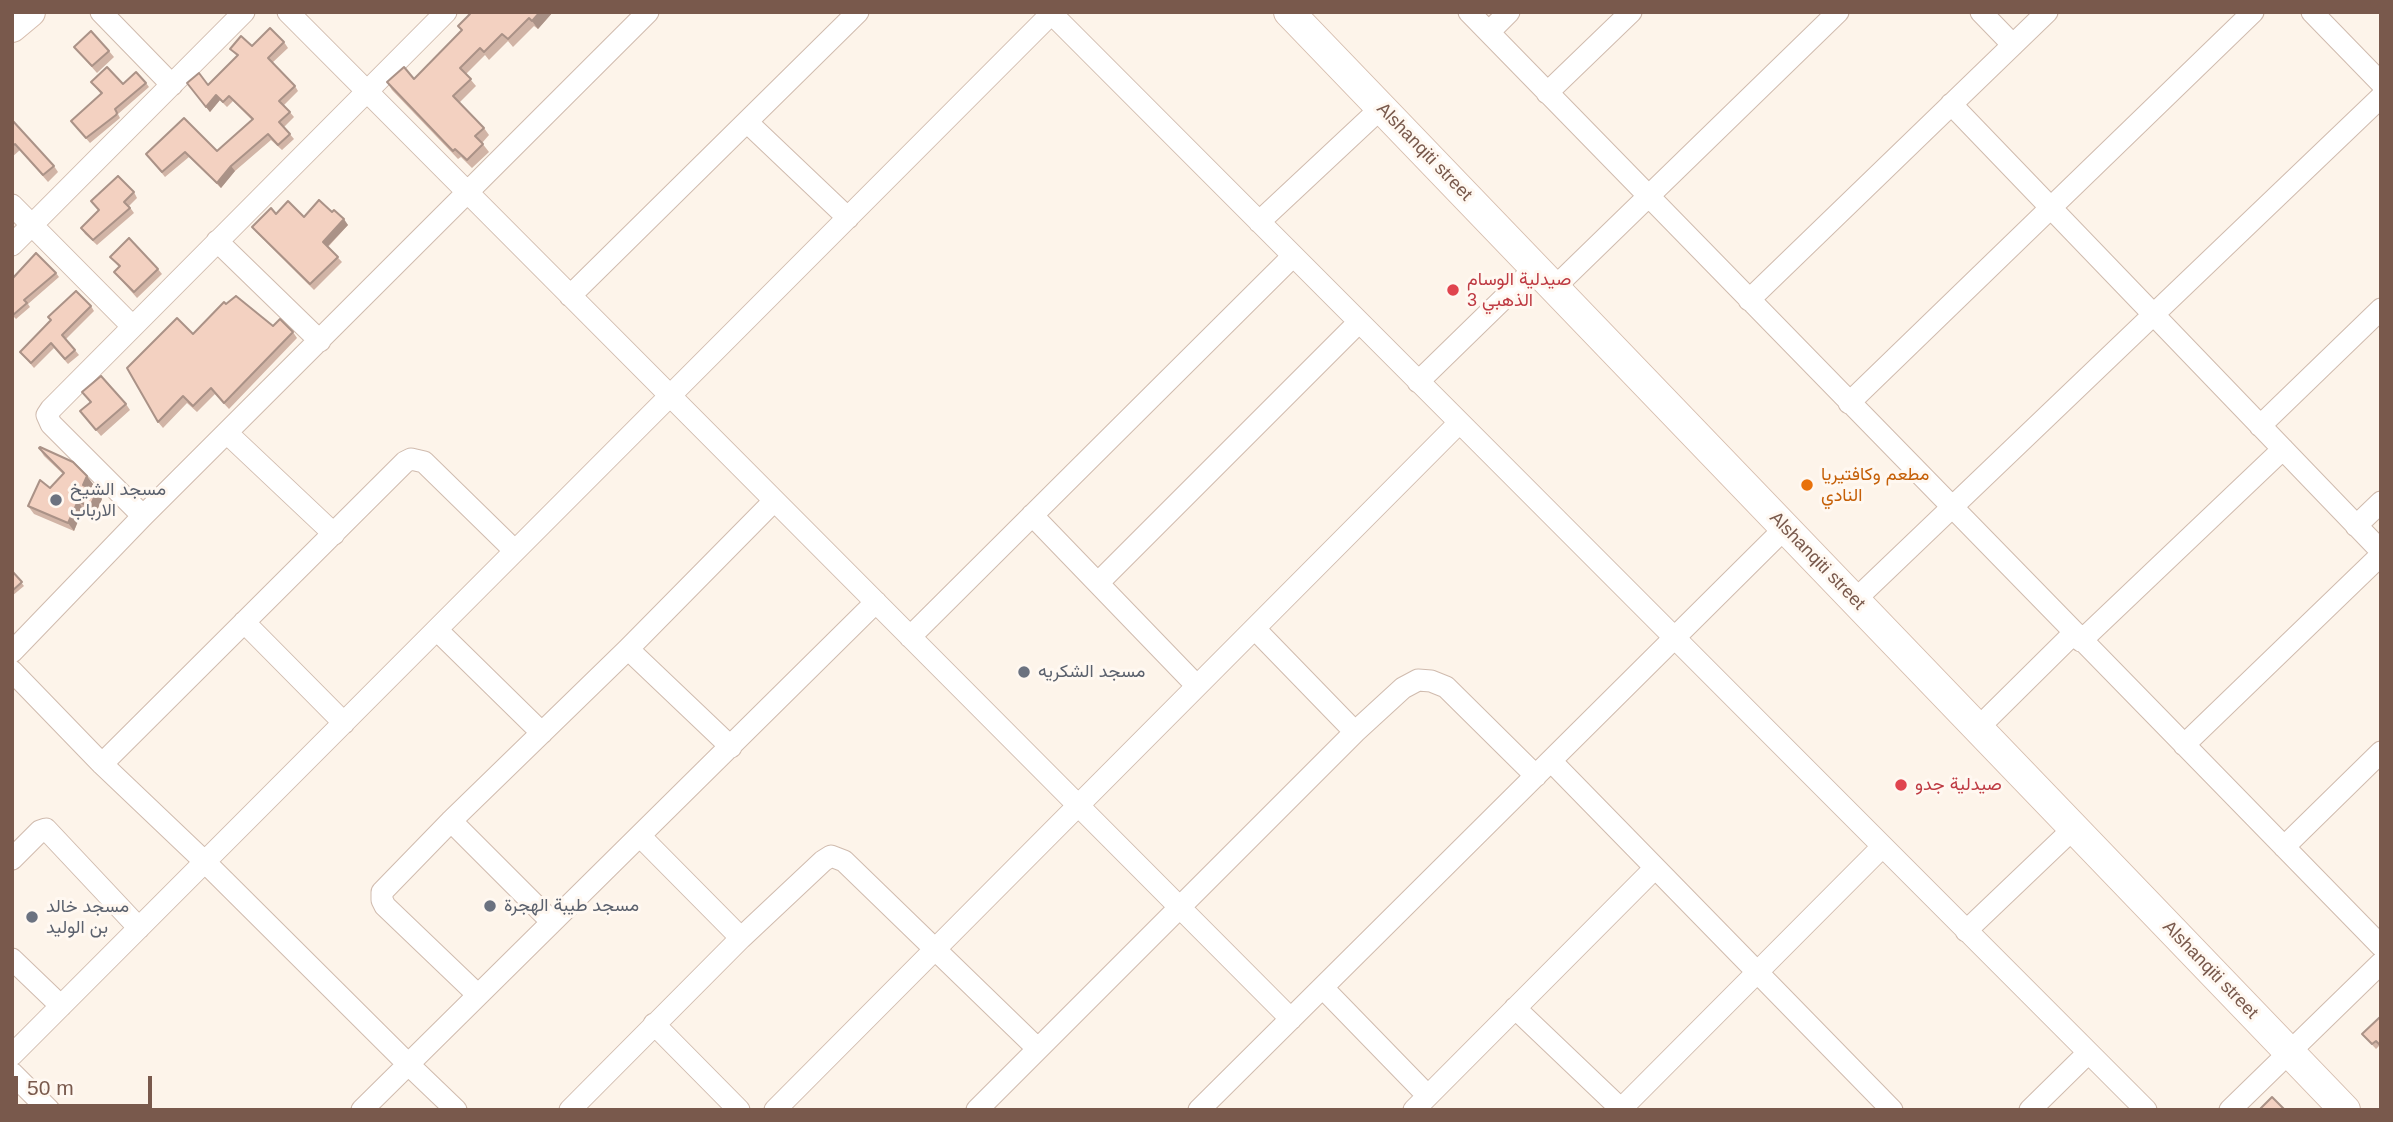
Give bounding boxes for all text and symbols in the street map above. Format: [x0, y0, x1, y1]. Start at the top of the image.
street label: Alshanqiti street [1372, 98, 1476, 206]
place label: صيدلية الوسام الذهبي 3 [1467, 269, 1571, 312]
marker: صيدلية الوسام الذهبي 3 [1445, 282, 1461, 298]
place label: مطعم وكافتيريا النادي [1821, 464, 1929, 506]
marker: مطعم وكافتيريا النادي [1799, 477, 1815, 493]
place label: مسجد الشيخ الارباب [70, 479, 166, 522]
marker: مسجد الشيخ الارباب [48, 492, 64, 508]
street label: Alshanqiti street [1765, 507, 1869, 615]
place label: مسجد الشكريه [1038, 661, 1145, 683]
marker: مسجد الشكريه [1016, 664, 1032, 680]
place label: صيدلية جدو [1915, 774, 2002, 796]
marker: صيدلية جدو [1893, 777, 1909, 793]
place label: مسجد طيبة الهجرة [504, 895, 639, 917]
place label: مسجد خالد بن الوليد [46, 896, 129, 939]
marker: مسجد طيبة الهجرة [482, 898, 498, 914]
marker: مسجد خالد بن الوليد [24, 909, 40, 925]
street label: Alshanqiti street [2158, 916, 2262, 1024]
scale bar [18, 1062, 156, 1106]
text: 50 m [27, 1076, 74, 1099]

